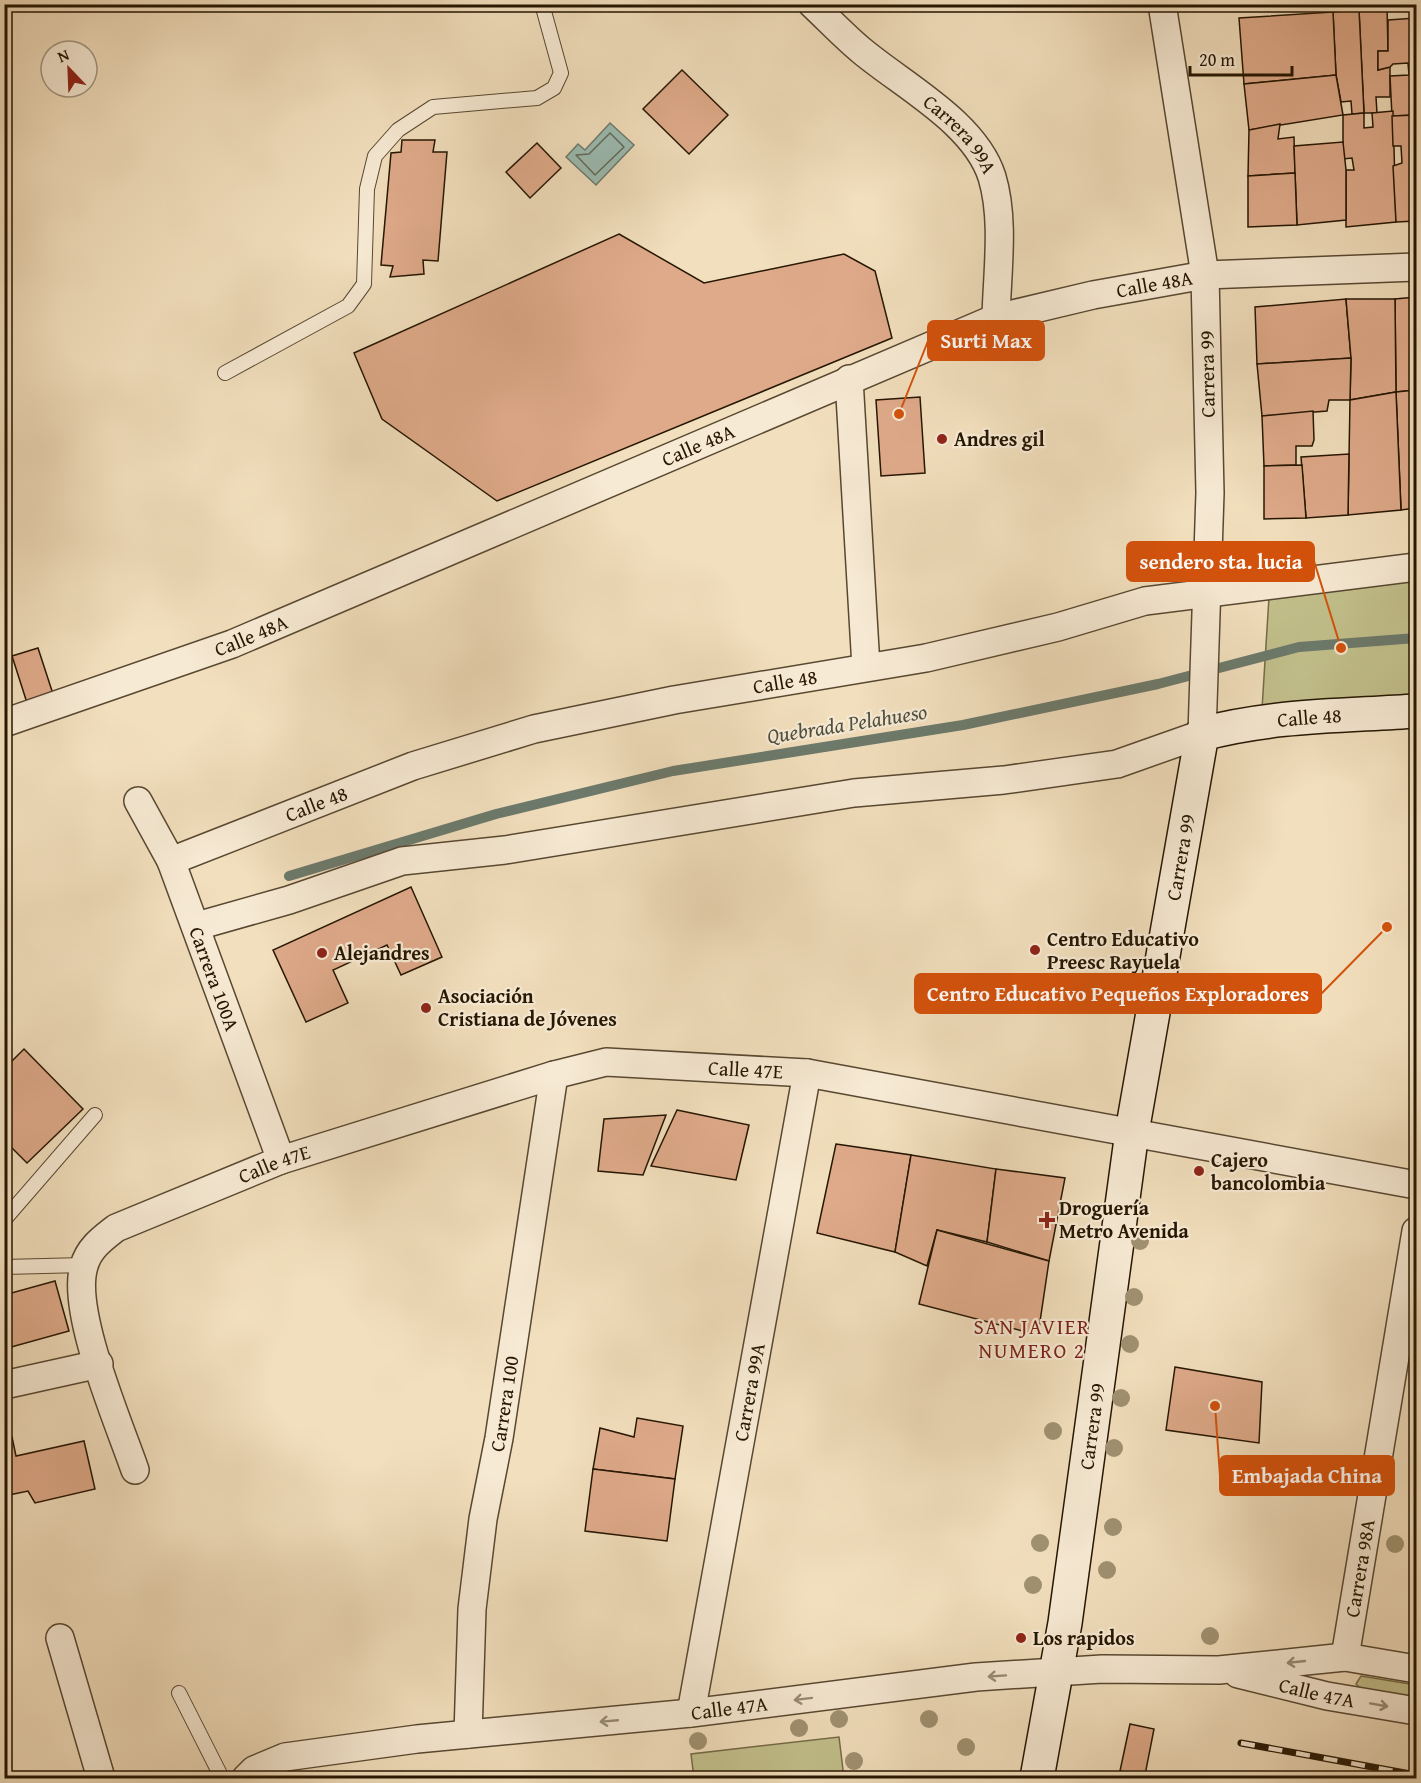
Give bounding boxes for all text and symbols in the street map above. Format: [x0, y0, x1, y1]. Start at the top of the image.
north arrow [39, 39, 99, 99]
scale bar [1190, 39, 1292, 77]
text: N [54, 42, 73, 68]
text: 20 m [1199, 46, 1235, 73]
street label: Carrera 99A [917, 87, 1004, 178]
street label: Calle 48A [1114, 263, 1195, 305]
callout: Surti Max [928, 321, 1044, 360]
text: Surti Max [940, 325, 1032, 356]
street label: Carrera 99 [1191, 330, 1222, 418]
street label: Calle 48A [657, 416, 739, 473]
place label: Andres gil [954, 424, 1045, 453]
marker: Andres gil [935, 432, 949, 446]
callout: sendero sta. lucia [1127, 542, 1314, 581]
text: sendero sta. lucia [1139, 546, 1303, 577]
street label: Calle 48A [210, 607, 292, 663]
street label: Calle 48 [751, 661, 819, 701]
water label: Quebrada Pelahueso [765, 696, 929, 751]
street label: Calle 48 [1276, 700, 1342, 734]
street label: Calle 48 [281, 778, 351, 829]
street label: Carrera 99 [1158, 812, 1202, 903]
street label: Carrera 100A [182, 923, 247, 1035]
place label: Centro Educativo Preesc Rayuela [1047, 924, 1199, 976]
place label: Alejandres [334, 938, 430, 967]
marker: Centro Educativo Preesc Rayuela [1028, 943, 1042, 957]
marker: Alejandres [315, 946, 329, 960]
callout: Centro Educativo Pequeños Exploradores [915, 974, 1321, 1013]
text: Centro Educativo Pequeños Exploradores [927, 978, 1309, 1009]
place label: Asociación Cristiana de Jóvenes [438, 981, 617, 1033]
marker: Asociación Cristiana de Jóvenes [419, 1001, 433, 1015]
street label: Calle 47E [707, 1053, 784, 1086]
street label: Calle 47E [234, 1137, 314, 1190]
place label: Cajero bancolombia [1211, 1145, 1326, 1197]
marker: Cajero bancolombia [1192, 1164, 1206, 1178]
place label: Droguería Metro Avenida [1059, 1193, 1189, 1245]
marker: Droguería Metro Avenida [1040, 1213, 1054, 1227]
district label: SAN JAVIER NUMERO 2 [974, 1311, 1090, 1366]
street label: Carrera 99A [726, 1341, 772, 1444]
street label: Carrera 100 [482, 1354, 525, 1454]
street label: Carrera 99 [1071, 1381, 1112, 1471]
callout: Embajada China [1220, 1456, 1394, 1495]
text: Embajada China [1232, 1460, 1382, 1491]
street label: Carrera 98A [1337, 1517, 1382, 1619]
place label: Los rapidos [1033, 1623, 1135, 1652]
marker: Los rapidos [1014, 1631, 1028, 1645]
one-way arrow [1287, 1657, 1307, 1668]
one-way arrow [987, 1670, 1007, 1681]
street label: Calle 47A [1276, 1670, 1357, 1714]
street label: Calle 47A [689, 1688, 769, 1727]
one-way arrow [794, 1694, 814, 1705]
one-way arrow [1369, 1700, 1388, 1711]
one-way arrow [600, 1716, 620, 1727]

